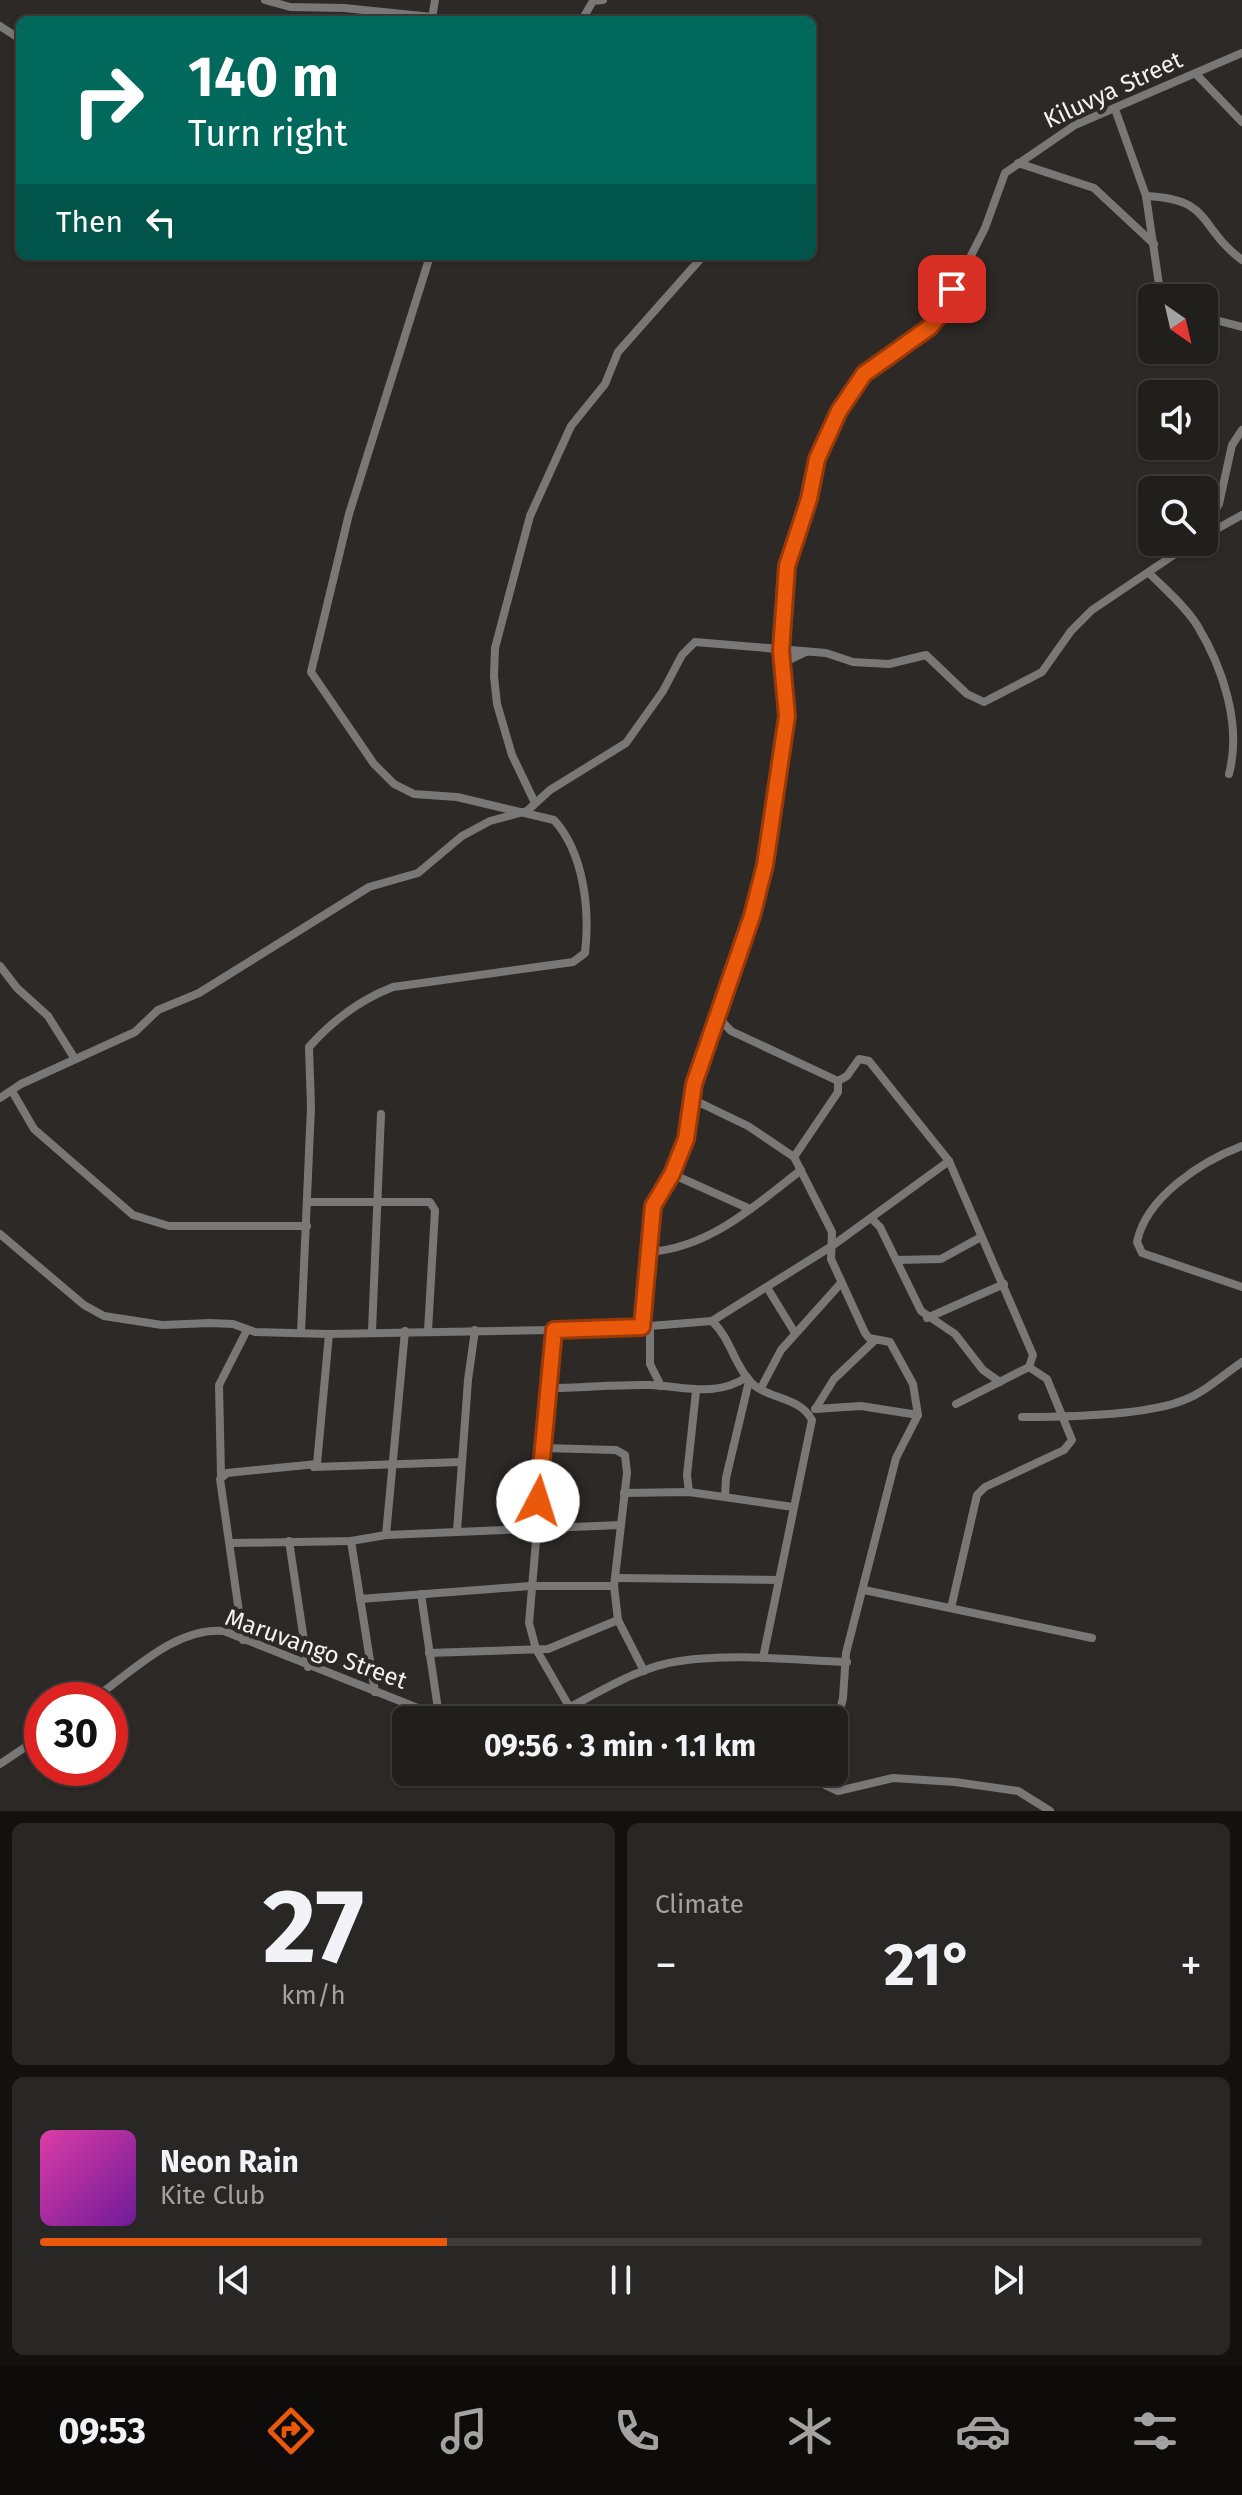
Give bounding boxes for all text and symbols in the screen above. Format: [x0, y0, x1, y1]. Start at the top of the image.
text: 140 m [188, 44, 339, 111]
street label: Kiluvya Street [1039, 46, 1187, 134]
icon: right [56, 48, 160, 152]
text: Turn right [188, 112, 348, 156]
icon: left [139, 200, 183, 244]
text: Then [56, 204, 123, 240]
pin [918, 255, 986, 323]
icon: arrive [930, 267, 974, 311]
north arrow [1138, 284, 1218, 364]
map controls [1138, 284, 1218, 556]
button: sound [1138, 380, 1218, 460]
button: search [1138, 476, 1218, 556]
position arrow [496, 1459, 580, 1543]
street label: Maruvango Street [221, 1603, 411, 1695]
speed limit sign: 30 [24, 1682, 128, 1786]
text: 09:56 · 3 min · 1.1 km [484, 1728, 756, 1764]
text: 27 [263, 1865, 364, 1990]
text: Climate [655, 1889, 744, 1920]
text: 21° [884, 1929, 973, 2001]
text: − [655, 1939, 677, 1992]
text: + [1180, 1939, 1202, 1992]
text: km/h [281, 1980, 346, 2011]
text: Neon Rain [160, 2144, 299, 2180]
text: Kite Club [160, 2180, 265, 2211]
icon: previous [212, 2258, 256, 2302]
icon: pause [599, 2258, 643, 2302]
icon: next [986, 2258, 1030, 2302]
icon: directions [263, 2403, 319, 2459]
icon: music [436, 2403, 492, 2459]
icon: phone [609, 2403, 665, 2459]
icon: climate [782, 2403, 838, 2459]
icon: car [955, 2403, 1011, 2459]
icon: filters [1127, 2403, 1183, 2459]
text: 09:53 [58, 2409, 146, 2453]

